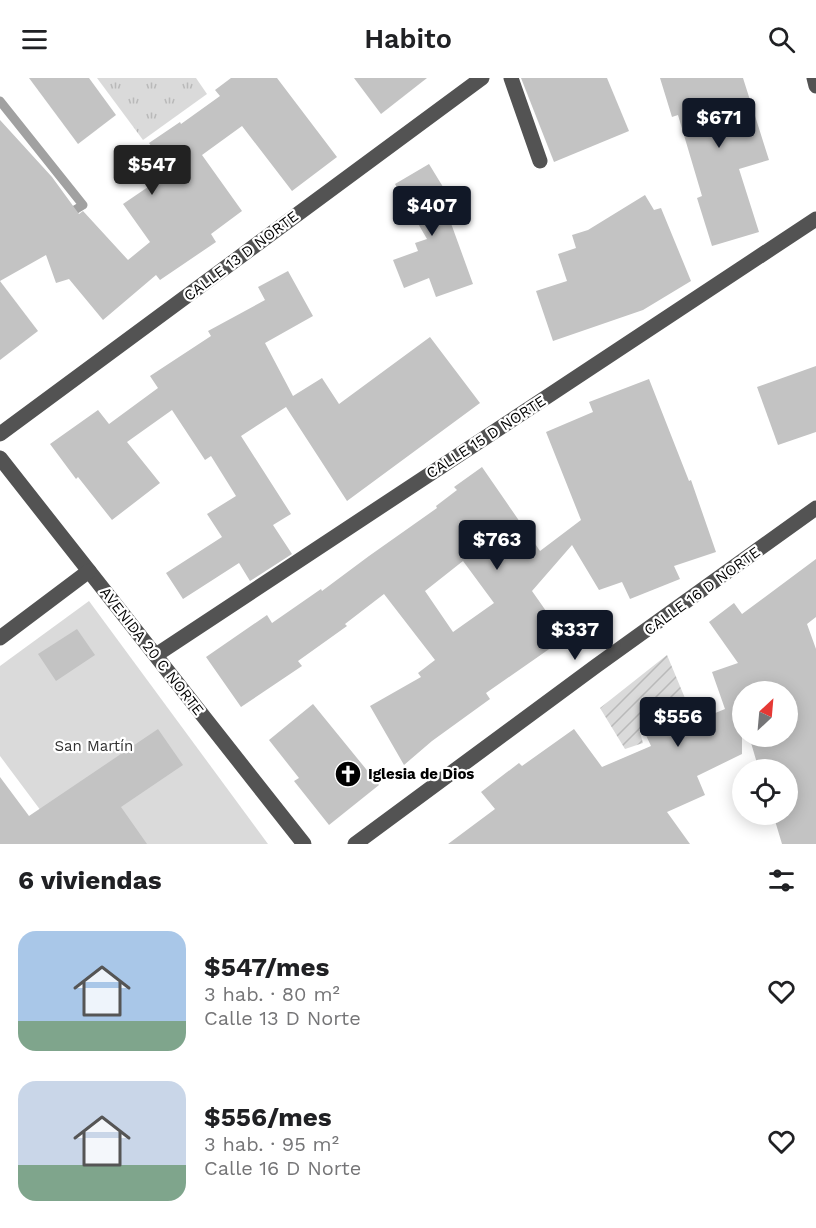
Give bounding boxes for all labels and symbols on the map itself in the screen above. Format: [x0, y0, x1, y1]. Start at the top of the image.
pin: $671 [683, 98, 755, 149]
pin: $547 [116, 145, 188, 196]
pin: $407 [396, 186, 468, 237]
street label: CALLE 13 D NORTE [180, 207, 302, 305]
street label: CALLE 15 D NORTE [423, 392, 549, 482]
pin: $763 [461, 520, 533, 571]
street label: CALLE 16 D NORTE [640, 543, 764, 639]
street label: AVENIDA 20 C NORTE [96, 583, 208, 719]
pin: $337 [539, 610, 611, 661]
north arrow [732, 681, 798, 747]
pin: $556 [642, 697, 714, 748]
park label: San Martín [55, 737, 133, 755]
church icon: Iglesia de Dios [333, 759, 363, 789]
place label: Iglesia de Dios [368, 765, 474, 783]

